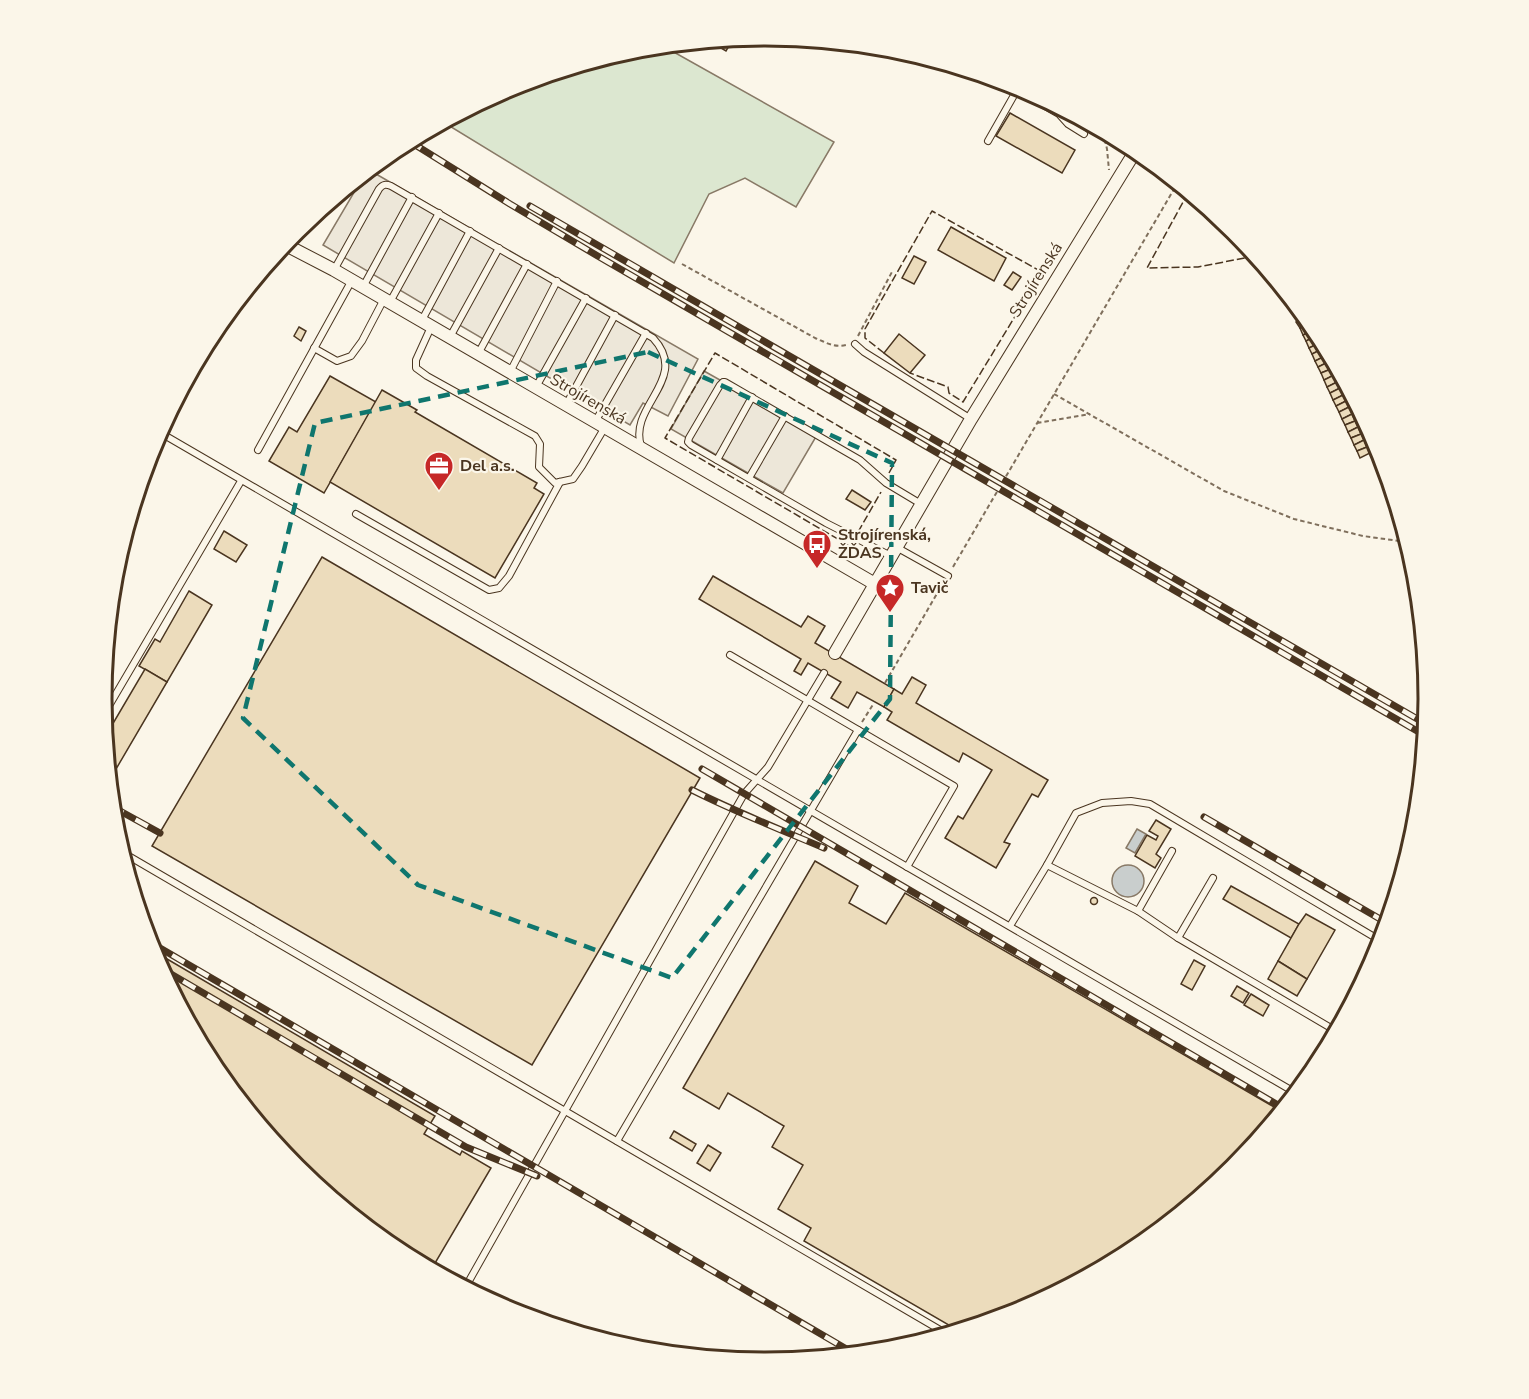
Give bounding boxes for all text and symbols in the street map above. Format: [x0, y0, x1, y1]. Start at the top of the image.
street label: Strojírenská [1004, 238, 1068, 322]
street label: Strojírenská [546, 368, 630, 430]
office icon: Del a.s. [423, 450, 455, 492]
place label: Del a.s. [460, 455, 515, 477]
place label: Strojírenská, ŽĎAS [838, 524, 931, 564]
bus stop icon: Strojírenská, ŽĎAS [801, 528, 833, 570]
place icon: Tavič [874, 572, 906, 614]
place label: Tavič [911, 577, 949, 599]

